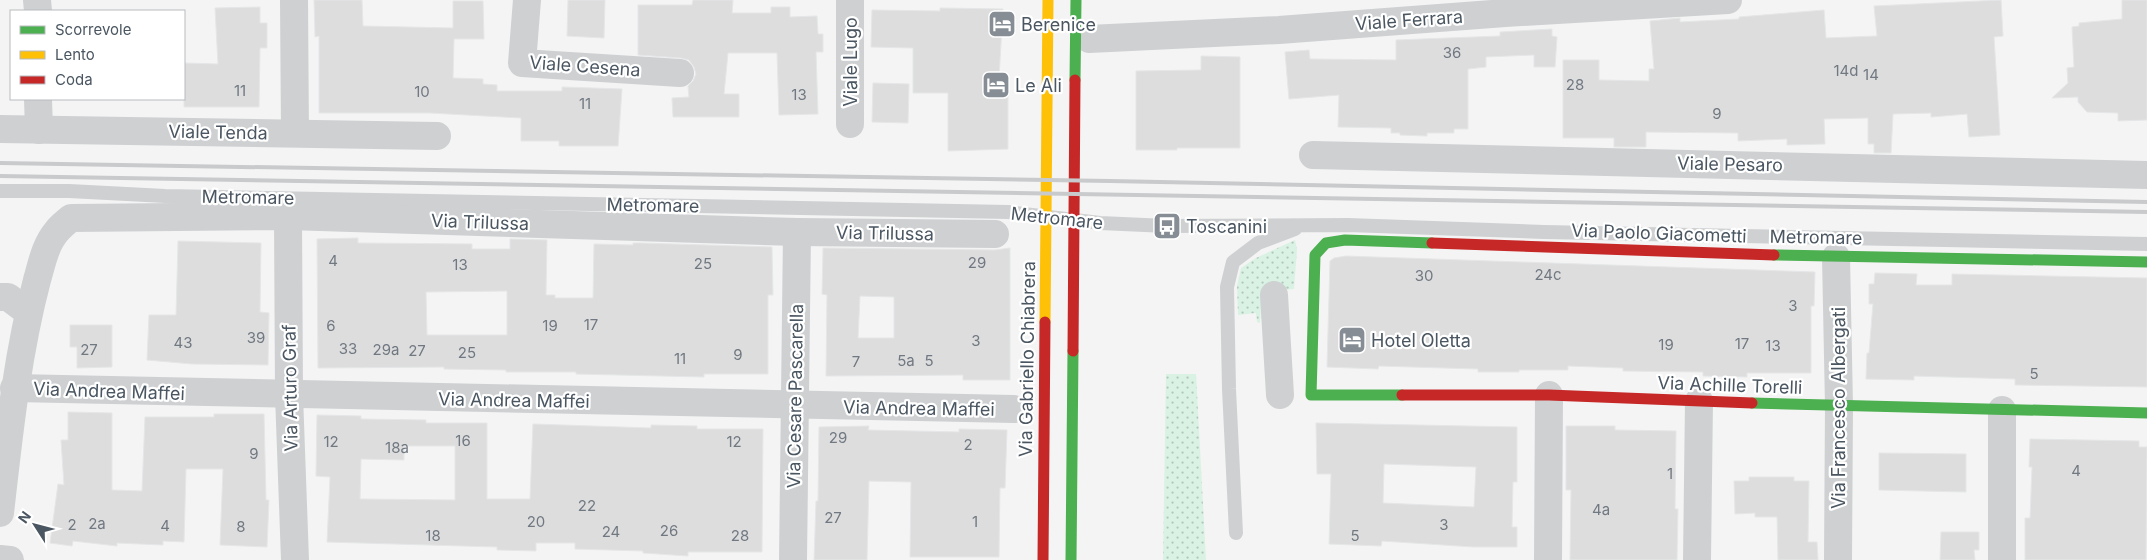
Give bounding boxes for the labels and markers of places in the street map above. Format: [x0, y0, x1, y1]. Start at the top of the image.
hotel icon: Berenice [987, 9, 1017, 39]
place label: Berenice [1021, 14, 1096, 35]
hotel icon: Le Ali [981, 70, 1011, 100]
place label: Le Ali [1015, 75, 1062, 96]
bus stop icon: Toscanini [1152, 211, 1182, 241]
place label: Toscanini [1186, 216, 1267, 237]
hotel icon: Hotel Oletta [1337, 325, 1367, 355]
place label: Hotel Oletta [1371, 330, 1471, 351]

